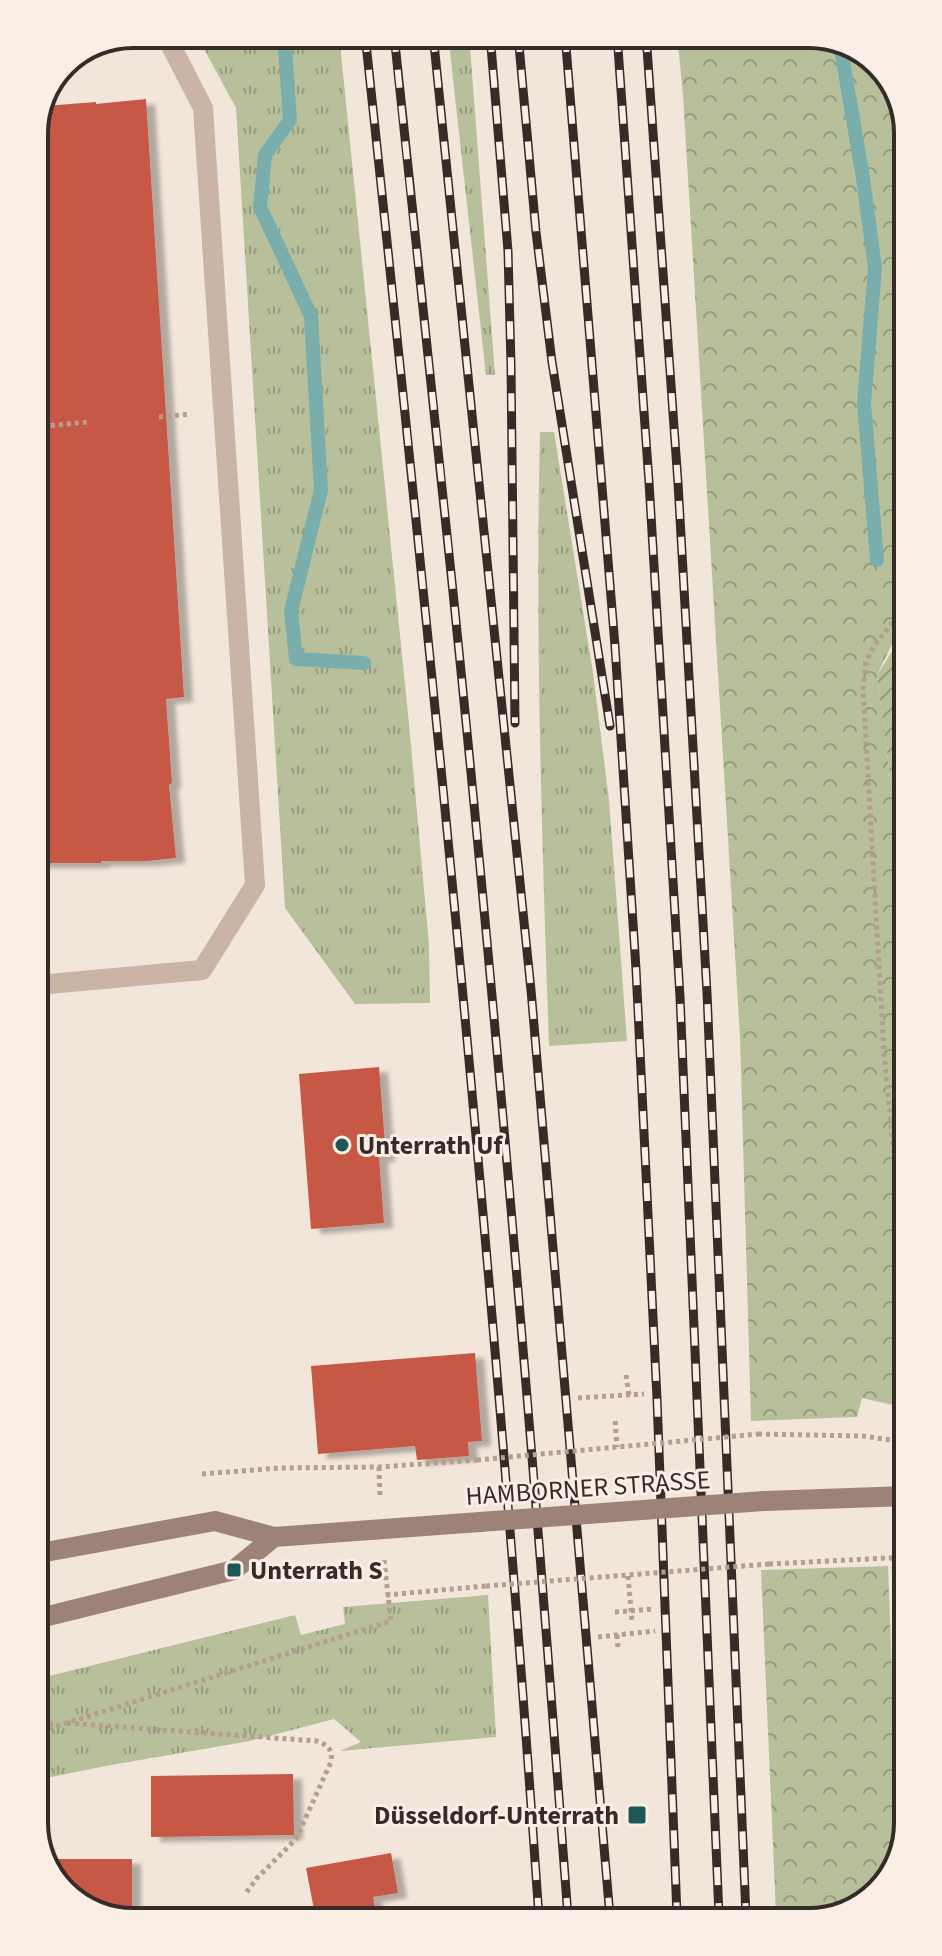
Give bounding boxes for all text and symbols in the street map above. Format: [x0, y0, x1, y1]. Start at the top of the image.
place label: Unterrath Uf [358, 1127, 504, 1164]
marker: Unterrath Uf [333, 1136, 351, 1154]
street label: HAMBORNER STRASSE [464, 1461, 712, 1515]
place label: Unterrath S [250, 1552, 383, 1589]
marker: Unterrath S [225, 1561, 243, 1579]
place label: Düsseldorf-Unterrath [374, 1797, 619, 1834]
marker: Düsseldorf-Unterrath [626, 1804, 648, 1826]

